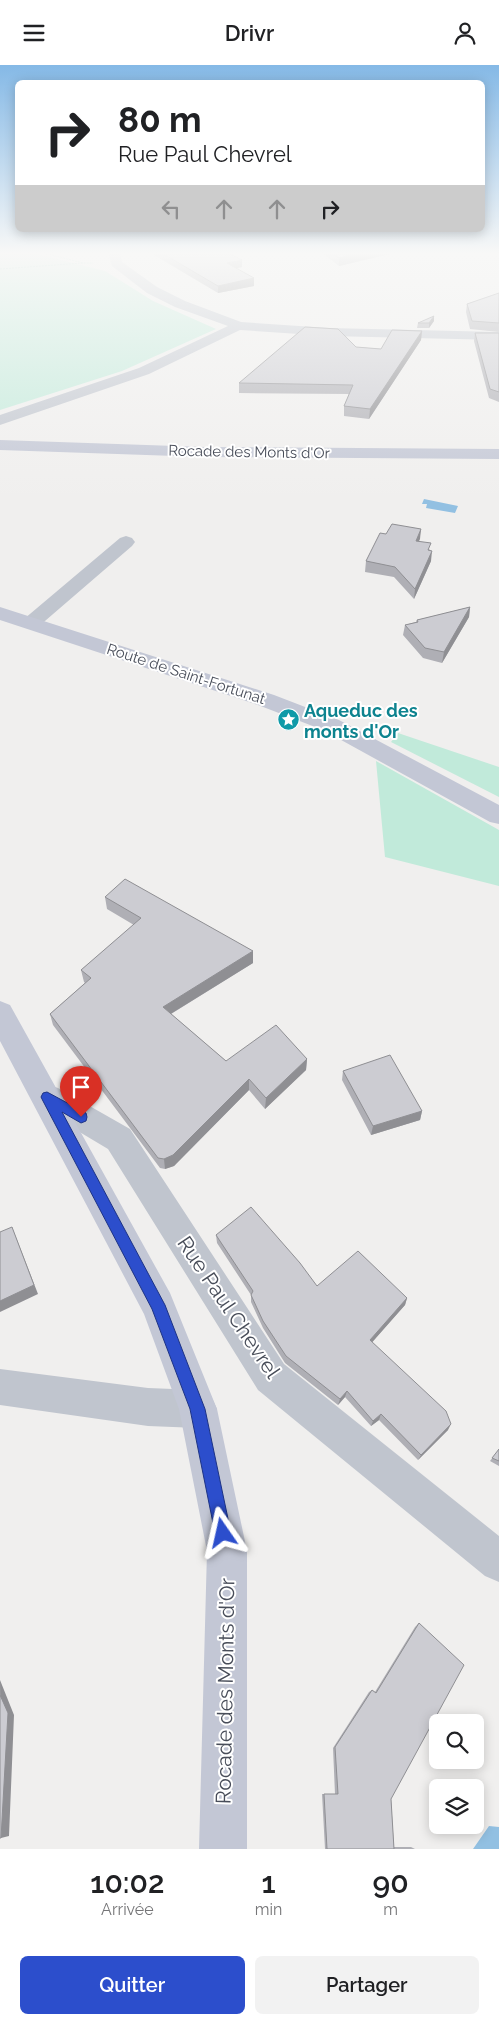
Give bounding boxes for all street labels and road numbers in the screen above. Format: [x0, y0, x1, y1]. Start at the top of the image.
street label: Rocade des Monts d'Or [168, 442, 331, 462]
street label: Route de Saint-Fortunat [104, 640, 268, 708]
street label: Rue Paul Chevrel [172, 1231, 286, 1383]
street label: Rocade des Monts d'Or [211, 1577, 239, 1804]

